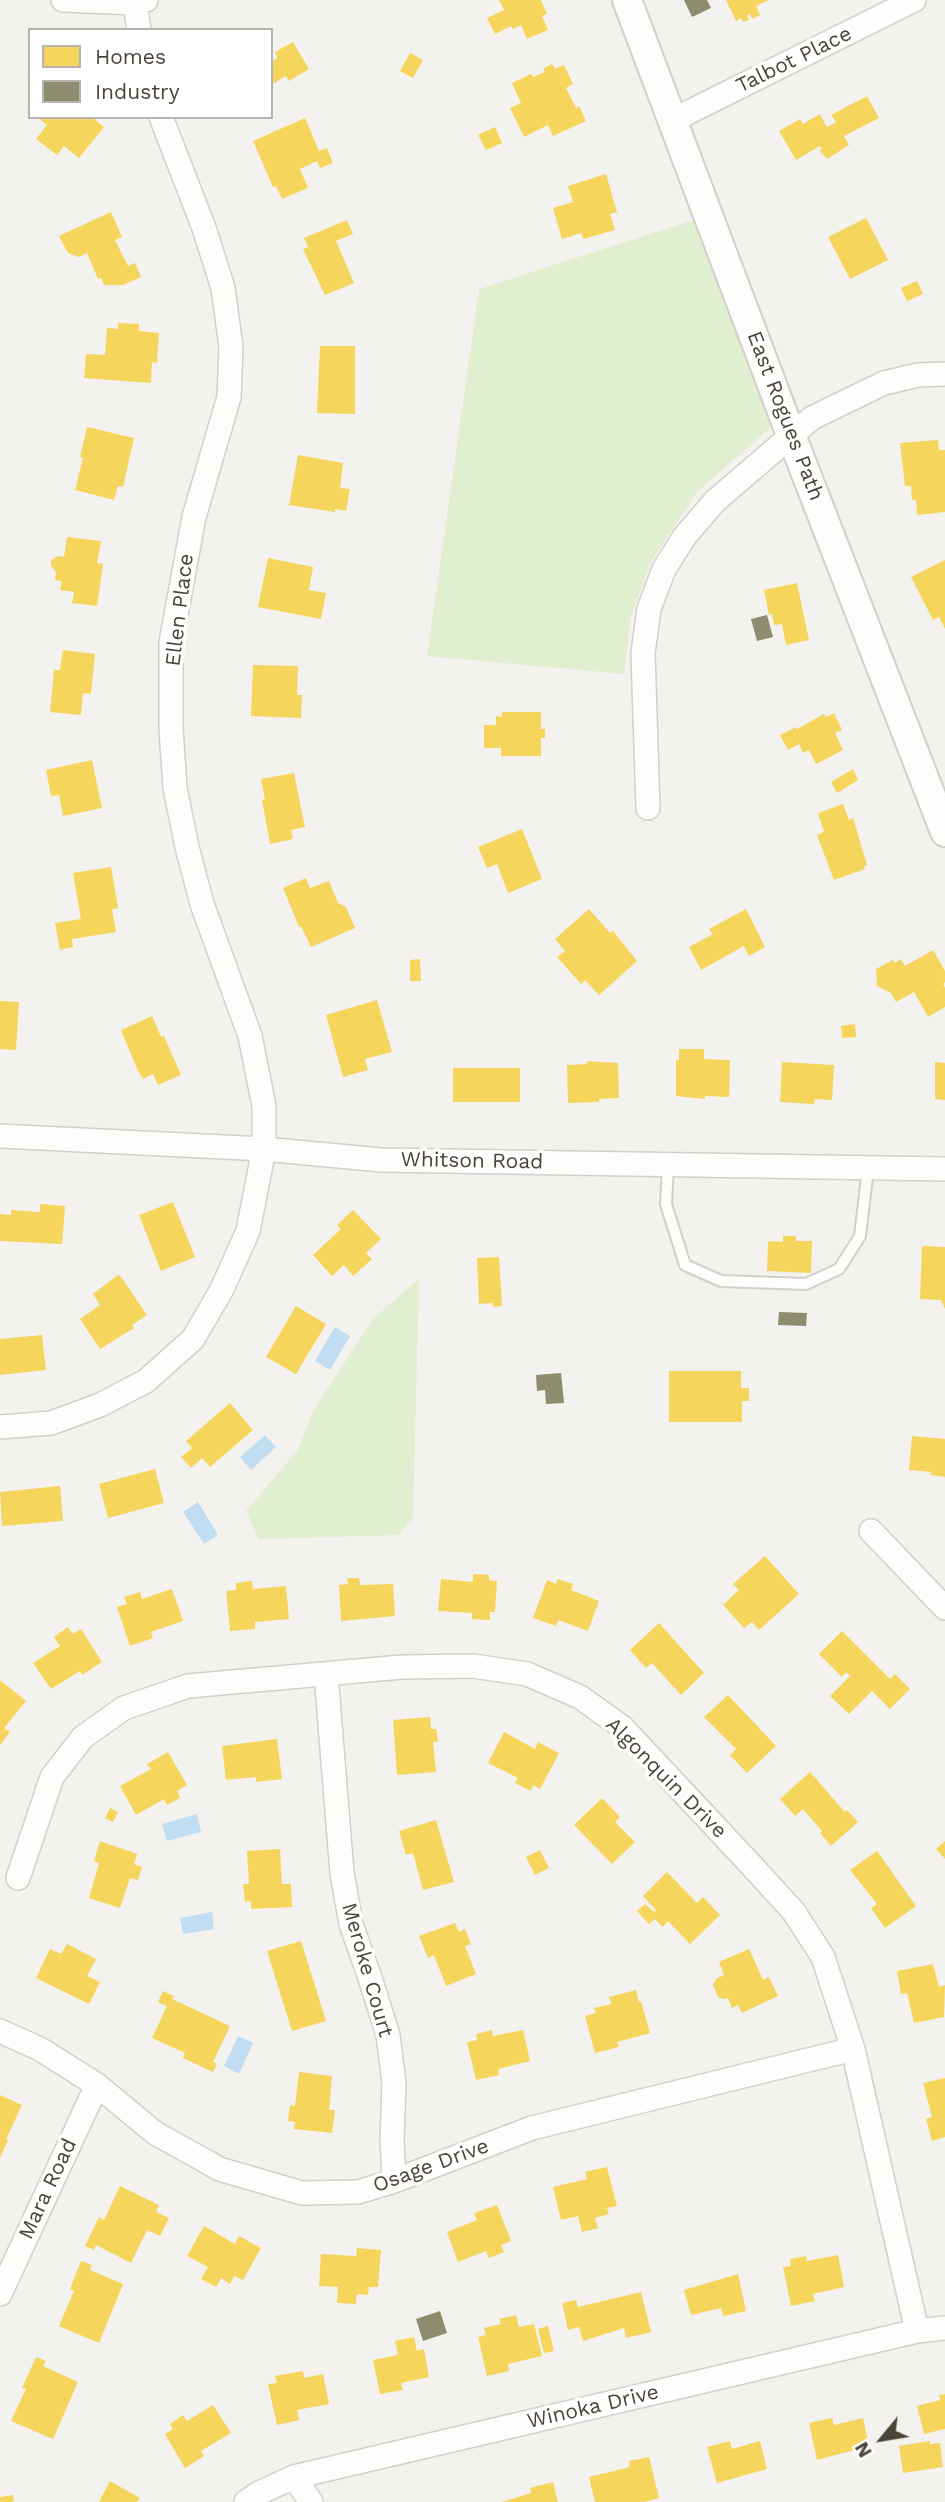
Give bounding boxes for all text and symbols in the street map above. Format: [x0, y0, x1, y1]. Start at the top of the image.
street label: Talbot Place [732, 21, 856, 99]
legend [28, 28, 273, 119]
text: Homes [95, 44, 166, 69]
text: Industry [95, 79, 180, 104]
street label: East Rogues Path [741, 328, 829, 504]
street label: Ellen Place [161, 552, 199, 668]
street label: Whitson Road [400, 1147, 544, 1175]
street label: Algonquin Drive [600, 1712, 732, 1844]
street label: Meroke Court [336, 1900, 398, 2040]
street label: Osage Drive [370, 2133, 492, 2199]
street label: Mara Road [14, 2135, 82, 2243]
street label: Winoka Drive [525, 2380, 661, 2434]
north arrow [847, 2404, 917, 2474]
text: N [850, 2438, 877, 2462]

